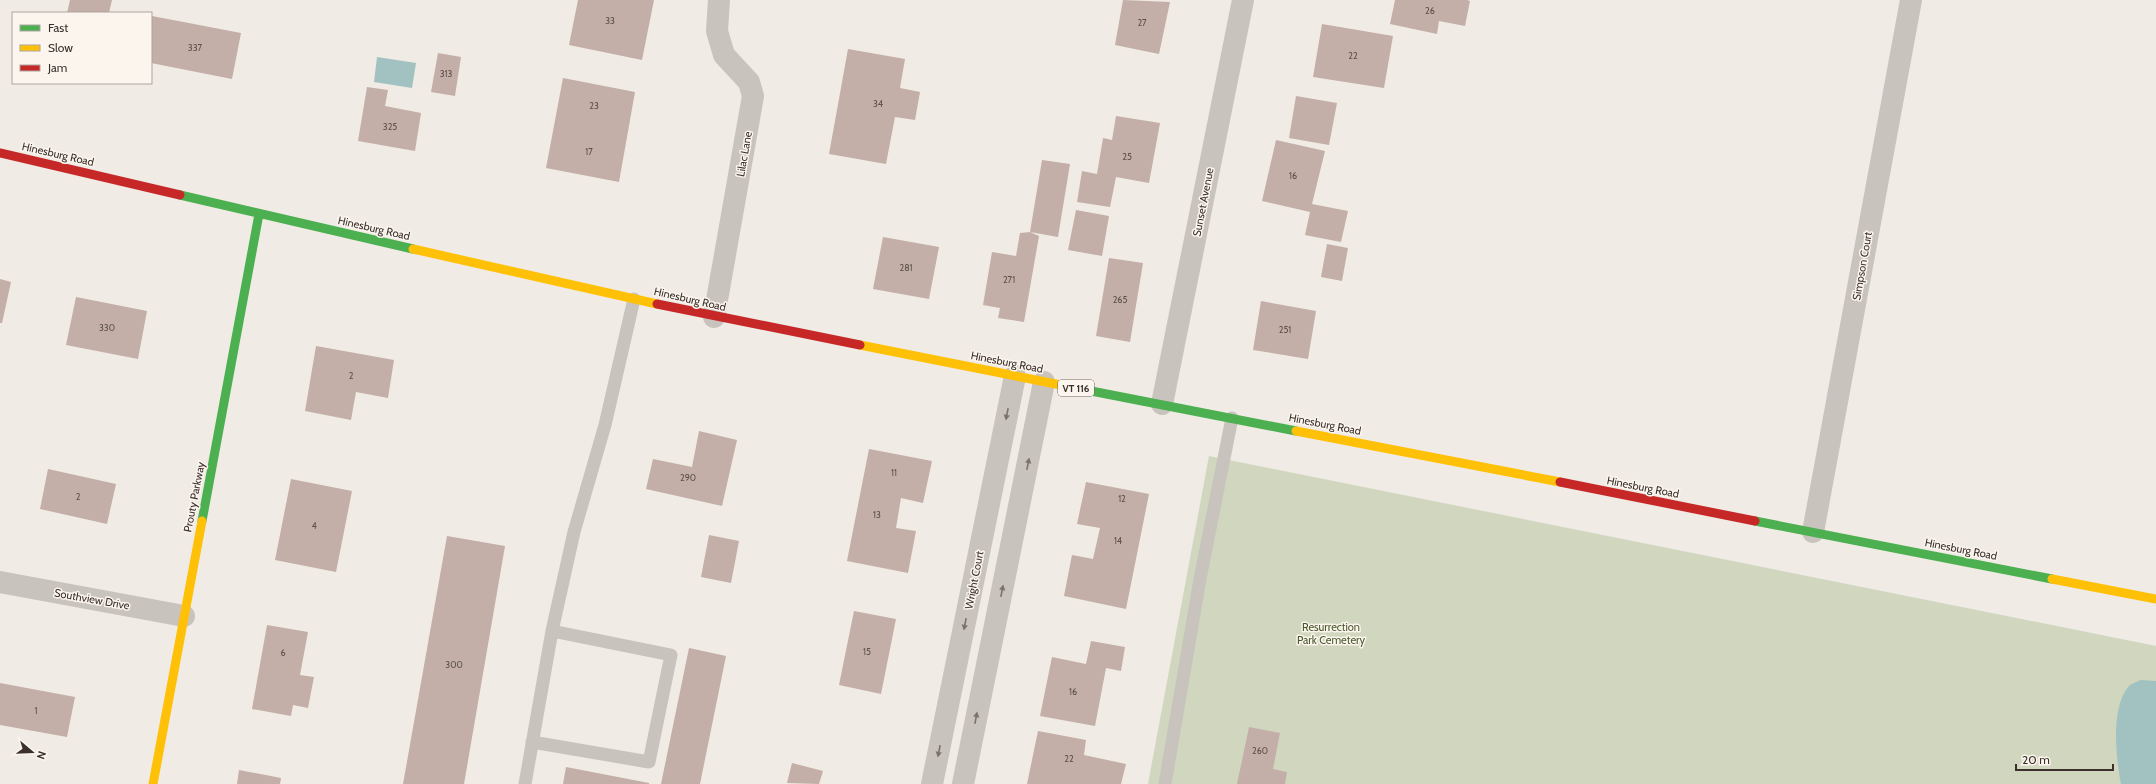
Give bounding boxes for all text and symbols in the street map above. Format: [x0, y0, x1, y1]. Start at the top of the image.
house number: 26 [1425, 5, 1435, 16]
legend [12, 12, 152, 84]
house number: 33 [605, 15, 615, 26]
house number: 27 [1137, 17, 1147, 28]
text: Fast [48, 20, 68, 35]
text: Slow [48, 40, 73, 55]
house number: 337 [188, 42, 203, 53]
house number: 22 [1348, 50, 1358, 61]
text: Jam [47, 60, 67, 75]
house number: 313 [440, 68, 452, 79]
house number: 34 [873, 98, 883, 109]
house number: 23 [589, 100, 599, 111]
house number: 325 [383, 121, 397, 132]
street label: Lilac Lane [733, 130, 755, 178]
street label: Hinesburg Road [21, 139, 95, 169]
house number: 17 [585, 146, 593, 157]
house number: 25 [1122, 151, 1132, 162]
street label: Sunset Avenue [1189, 166, 1217, 237]
house number: 16 [1289, 170, 1297, 181]
street label: Hinesburg Road [337, 213, 411, 243]
street label: Simpson Court [1849, 230, 1875, 301]
house number: 281 [899, 262, 913, 273]
house number: 271 [1003, 274, 1015, 285]
street label: Hinesburg Road [653, 284, 727, 314]
house number: 265 [1113, 294, 1127, 305]
house number: 330 [99, 322, 115, 333]
house number: 251 [1279, 324, 1291, 335]
street label: Hinesburg Road [970, 348, 1044, 376]
house number: 2 [349, 370, 354, 381]
road number: VT 116 [1058, 380, 1094, 396]
one-way arrow [1004, 408, 1010, 420]
street label: Hinesburg Road [1288, 410, 1362, 438]
one-way arrow [1025, 457, 1031, 470]
street label: Prouty Parkway [180, 460, 208, 533]
house number: 11 [891, 467, 897, 478]
house number: 290 [680, 472, 696, 483]
street label: Hinesburg Road [1606, 473, 1680, 501]
house number: 2 [76, 491, 81, 502]
house number: 12 [1118, 493, 1126, 504]
house number: 13 [873, 509, 881, 520]
house number: 4 [311, 520, 317, 531]
house number: 14 [1114, 535, 1122, 546]
street label: Hinesburg Road [1924, 535, 1998, 563]
street label: Wright Court [961, 549, 987, 610]
street label: Southview Drive [53, 585, 131, 613]
one-way arrow [999, 585, 1005, 597]
one-way arrow [961, 618, 967, 630]
park label: Resurrection Park Cemetery [1297, 620, 1366, 647]
house number: 15 [863, 646, 871, 657]
house number: 6 [280, 647, 286, 658]
house number: 300 [445, 659, 463, 670]
house number: 16 [1069, 686, 1077, 697]
house number: 1 [35, 705, 38, 716]
one-way arrow [973, 712, 979, 724]
north arrow [12, 732, 52, 772]
one-way arrow [936, 745, 942, 757]
house number: 260 [1252, 745, 1268, 756]
scale bar [2016, 746, 2113, 772]
text: N [34, 749, 49, 761]
text: 20 m [2022, 752, 2050, 767]
house number: 22 [1064, 753, 1074, 764]

